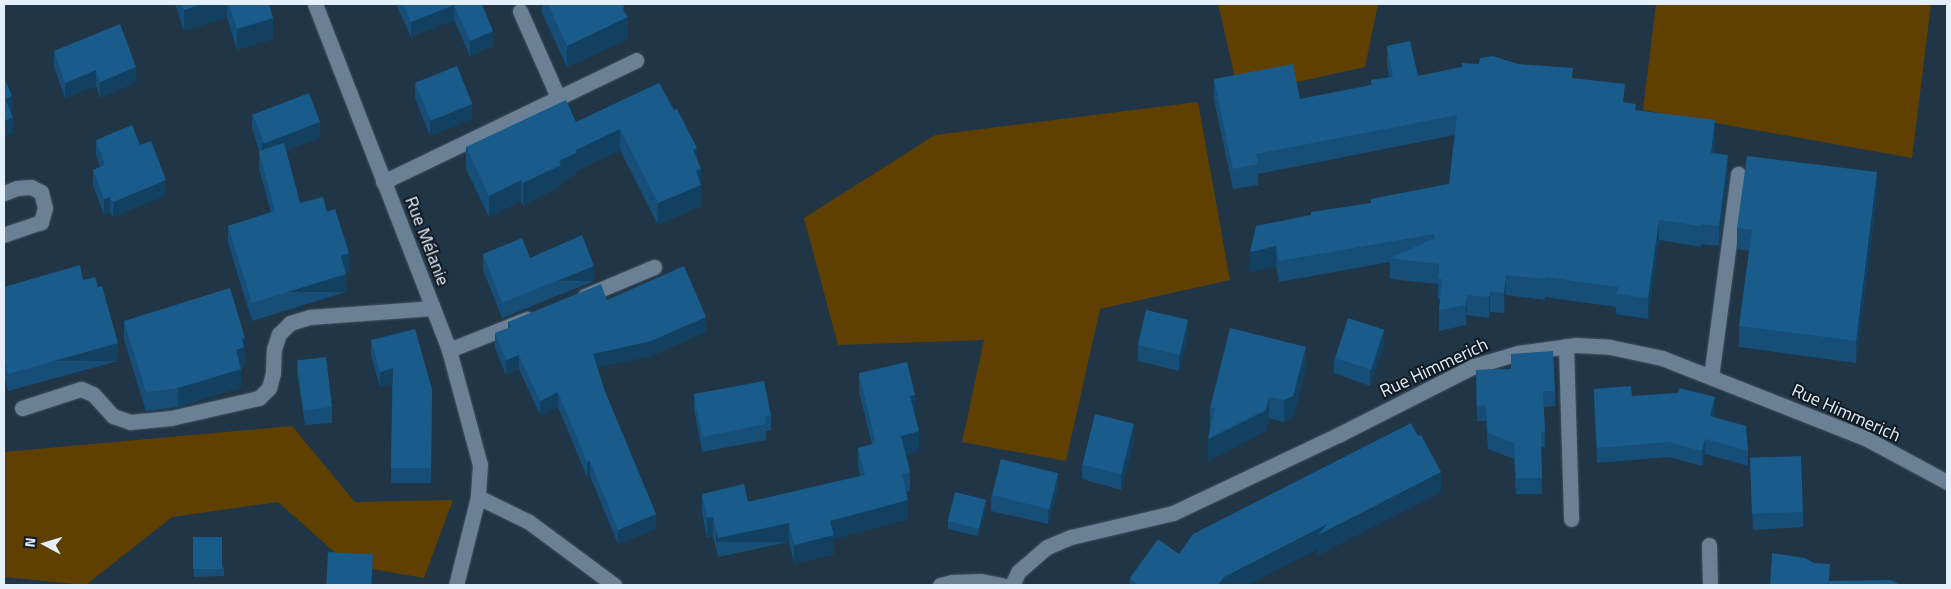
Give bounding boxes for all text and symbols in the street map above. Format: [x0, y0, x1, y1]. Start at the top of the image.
street label: Rue Mélanie [400, 193, 454, 289]
street label: Rue Himmerich [1377, 334, 1491, 402]
street label: Rue Himmerich [1788, 379, 1904, 447]
north arrow [20, 519, 70, 569]
text: N [19, 536, 41, 548]

